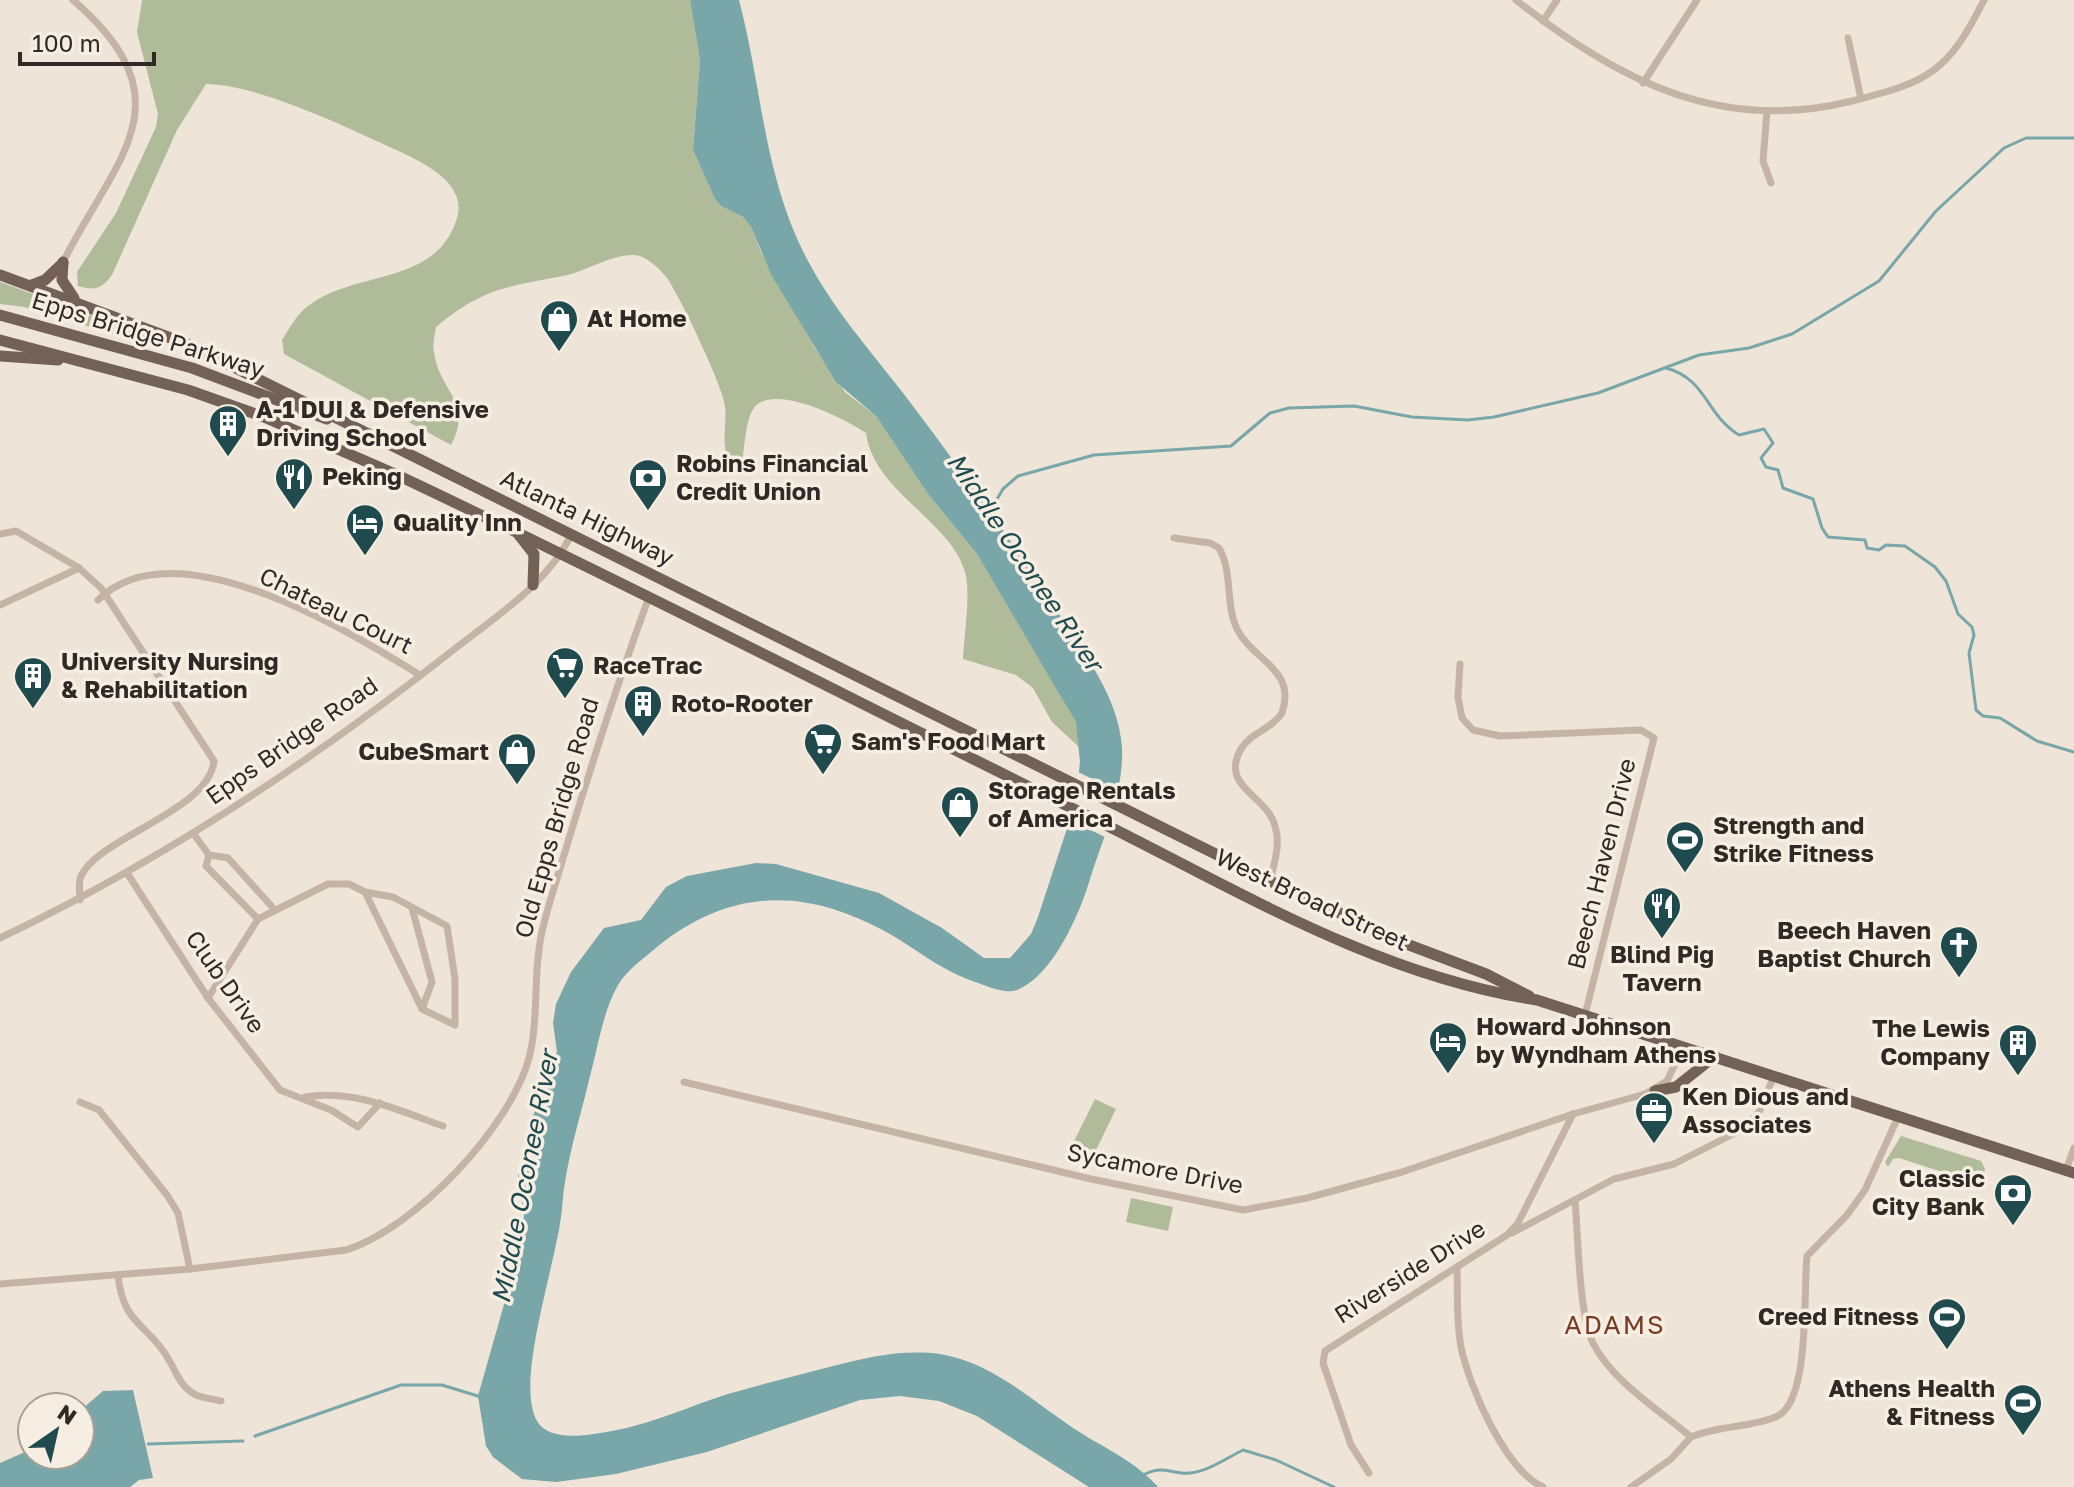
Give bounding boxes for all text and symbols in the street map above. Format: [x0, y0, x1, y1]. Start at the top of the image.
scale bar [20, 16, 154, 66]
text: 100 m [32, 28, 101, 57]
street label: Epps Bridge Parkway [29, 284, 268, 383]
shop icon: At Home [538, 298, 580, 353]
place label: At Home [587, 303, 687, 332]
place label: A-1 DUI & Defensive Driving School [256, 394, 489, 451]
building icon: A-1 DUI & Defensive Driving School [207, 403, 249, 458]
water label: Middle Oconee River [941, 447, 1112, 680]
place label: Robins Financial Credit Union [676, 448, 868, 505]
restaurant icon: Peking [273, 456, 315, 511]
bank icon: Robins Financial Credit Union [627, 457, 669, 512]
place label: Peking [322, 461, 402, 490]
street label: Atlanta Highway [496, 462, 679, 571]
hotel icon: Quality Inn [344, 502, 386, 557]
place label: Quality Inn [393, 507, 522, 536]
street label: Chateau Court [255, 560, 418, 659]
supermarket icon: RaceTrac [544, 645, 586, 700]
place label: University Nursing & Rehabilitation [61, 646, 279, 703]
place label: RaceTrac [593, 650, 703, 679]
building icon: University Nursing & Rehabilitation [12, 655, 54, 710]
street label: Epps Bridge Road [200, 670, 383, 810]
building icon: Roto-Rooter [622, 683, 664, 738]
place label: Roto-Rooter [671, 688, 813, 717]
street label: Old Epps Bridge Road [507, 694, 604, 941]
supermarket icon: Sam's Food Mart [802, 721, 844, 776]
place label: Sam's Food Mart [851, 726, 1045, 755]
shop icon: CubeSmart [496, 731, 538, 786]
place label: CubeSmart [358, 736, 489, 765]
street label: Beech Haven Drive [1560, 755, 1641, 972]
place label: Storage Rentals of America [988, 775, 1176, 832]
shop icon: Storage Rentals of America [939, 784, 981, 839]
place label: Strength and Strike Fitness [1713, 810, 1874, 867]
sports icon: Strength and Strike Fitness [1664, 819, 1706, 874]
street label: West Broad Street [1212, 841, 1414, 956]
restaurant icon: Blind Pig Tavern [1641, 885, 1683, 940]
place label: Beech Haven Baptist Church [1757, 915, 1931, 972]
street label: Club Drive [180, 924, 272, 1038]
church icon: Beech Haven Baptist Church [1938, 924, 1980, 979]
place label: Blind Pig Tavern [1610, 939, 1714, 996]
place label: Howard Johnson by Wyndham Athens [1476, 1011, 1716, 1068]
place label: The Lewis Company [1872, 1013, 1991, 1070]
hotel icon: Howard Johnson by Wyndham Athens [1427, 1020, 1469, 1075]
building icon: The Lewis Company [1997, 1022, 2039, 1077]
water label: Middle Oconee River [485, 1044, 565, 1306]
place label: Ken Dious and Associates [1682, 1081, 1849, 1138]
office icon: Ken Dious and Associates [1633, 1090, 1675, 1145]
street label: Sycamore Drive [1065, 1136, 1246, 1199]
place label: Classic City Bank [1872, 1163, 1985, 1220]
bank icon: Classic City Bank [1992, 1172, 2034, 1227]
street label: Riverside Drive [1328, 1213, 1490, 1329]
sports icon: Creed Fitness [1926, 1296, 1968, 1351]
place label: Creed Fitness [1758, 1301, 1919, 1330]
district label: ADAMS [1564, 1309, 1666, 1340]
place label: Athens Health & Fitness [1828, 1373, 1995, 1430]
sports icon: Athens Health & Fitness [2002, 1382, 2044, 1437]
north arrow [16, 1391, 96, 1471]
text: N [53, 1398, 82, 1430]

